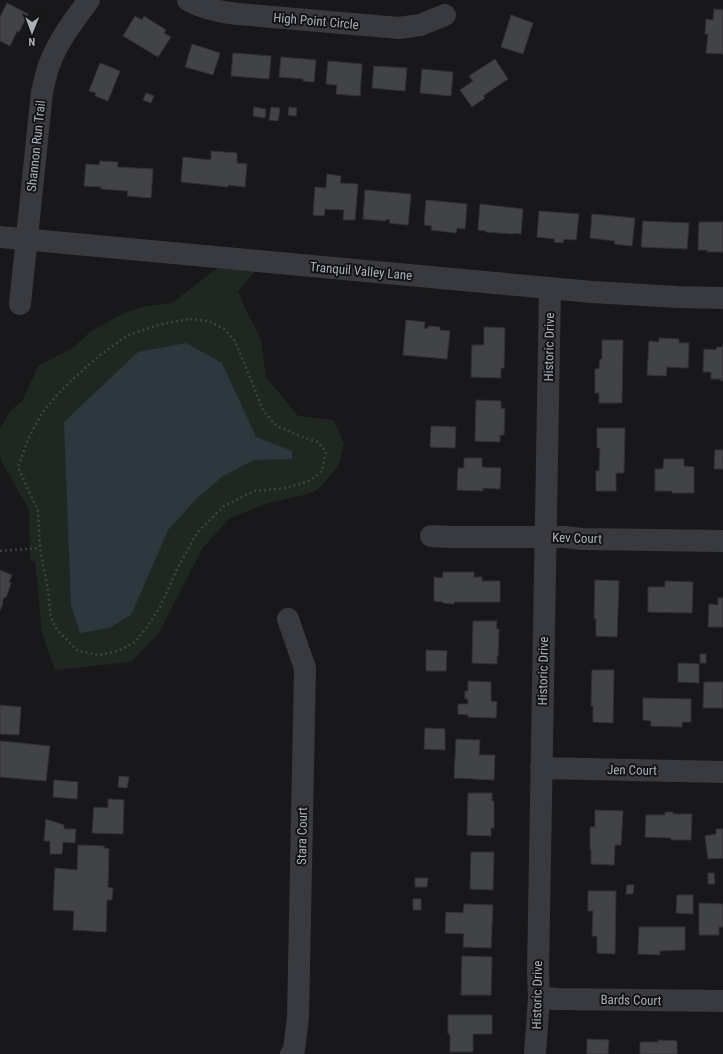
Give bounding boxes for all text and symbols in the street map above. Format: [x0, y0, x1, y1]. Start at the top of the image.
street label: High Point Circle [273, 10, 359, 32]
north arrow [12, 12, 52, 52]
text: N [28, 35, 35, 48]
street label: Shannon Run Trail [24, 99, 48, 193]
street label: Tranquil Valley Lane [309, 259, 413, 283]
street label: Historic Drive [541, 312, 557, 382]
street label: Kev Court [552, 530, 602, 546]
street label: Historic Drive [535, 636, 551, 706]
street label: Jen Court [607, 762, 657, 778]
street label: Stara Court [294, 807, 310, 865]
street label: Historic Drive [529, 960, 545, 1030]
street label: Bards Court [600, 992, 662, 1008]

